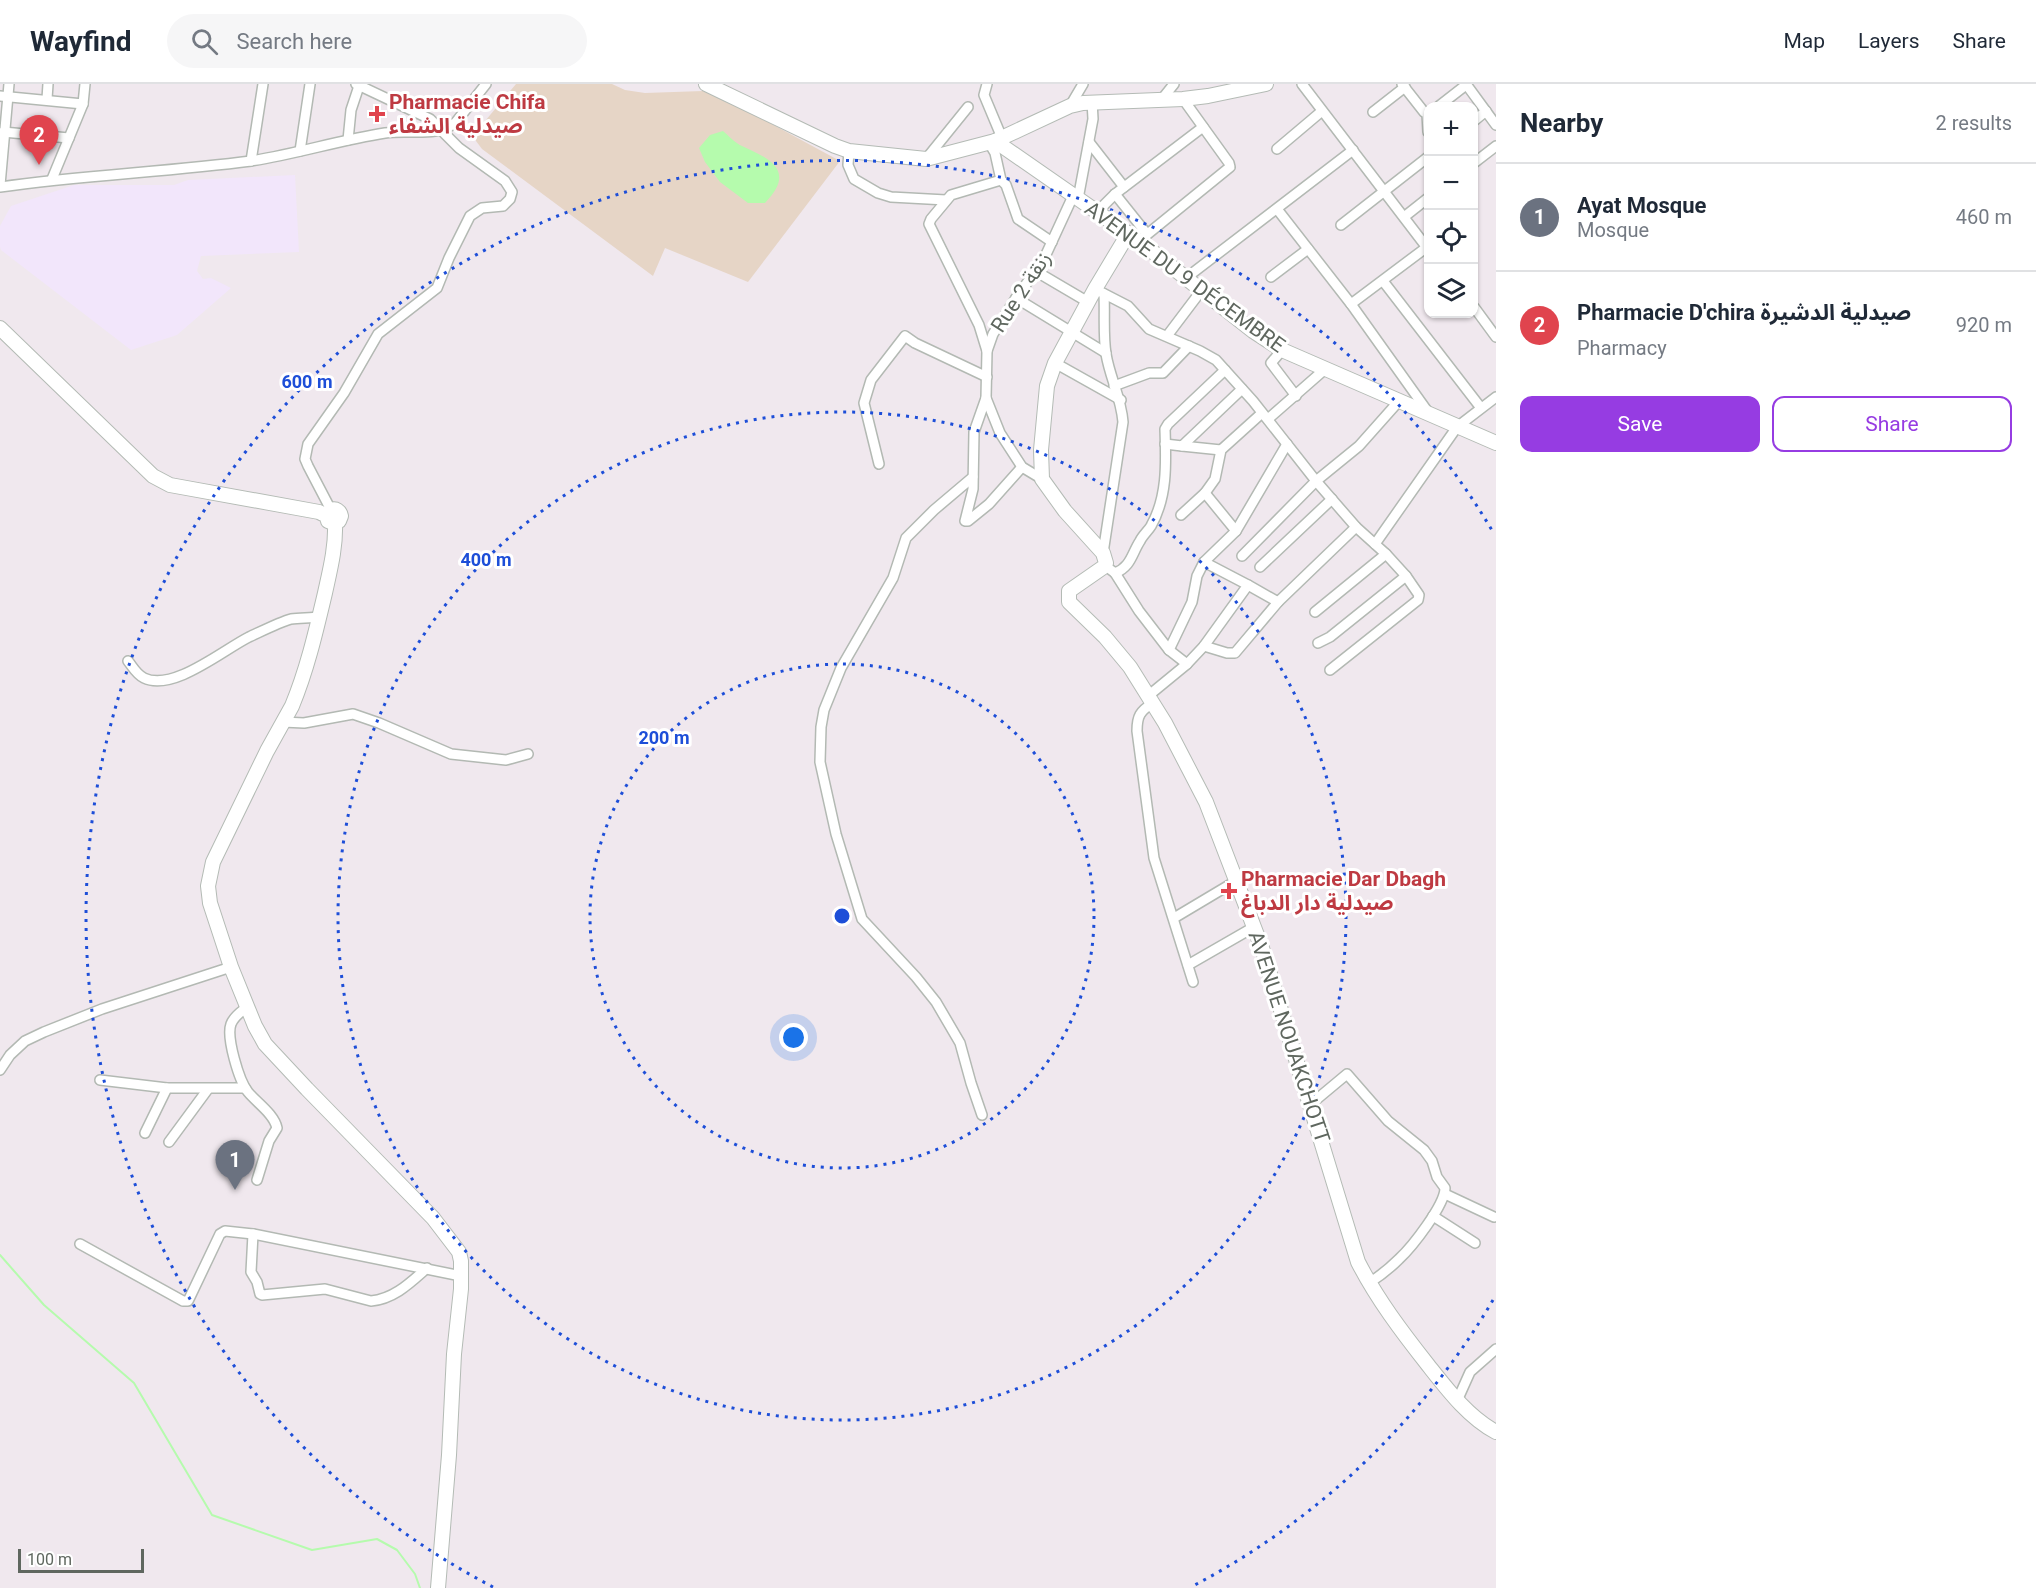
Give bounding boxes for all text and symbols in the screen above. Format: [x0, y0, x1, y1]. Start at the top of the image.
search box [167, 14, 587, 68]
text: Wayfind [30, 25, 131, 58]
icon: search [188, 25, 221, 58]
text: Search here [236, 29, 352, 54]
text: Map [1783, 29, 1825, 53]
text: Layers [1858, 29, 1919, 53]
text: Share [1952, 29, 2006, 53]
place label: Pharmacie Chifa صيدلية الشفاء [389, 90, 546, 138]
map controls [1424, 102, 1478, 318]
button: + [1424, 102, 1478, 156]
marker: Pharmacie Chifa صيدلية الشفاء [370, 107, 384, 121]
text: Nearby [1520, 108, 1603, 138]
text: 2 results [1936, 111, 2012, 135]
pin: 2 [20, 116, 58, 165]
button: − [1424, 156, 1478, 210]
text: Ayat Mosque [1577, 193, 1706, 218]
street label: AVENUE DU 9 DÉCEMBRE [1080, 196, 1290, 358]
text: 1 [1534, 205, 1545, 229]
text: 460 m [1956, 205, 2012, 229]
button: locate [1424, 210, 1478, 264]
text: Mosque [1577, 218, 1649, 242]
street label: Rue 2 زنقة [986, 247, 1056, 337]
button: layers [1424, 264, 1478, 318]
text: Pharmacie D'chira صيدلية الدشيرة [1577, 300, 1911, 325]
text: 2 [1534, 313, 1545, 337]
text: 920 m [1956, 313, 2012, 337]
text: Pharmacy [1577, 336, 1667, 360]
text: 600 m [281, 371, 333, 392]
button: Save [1520, 396, 1760, 452]
button: Share [1772, 396, 2012, 452]
text: 400 m [460, 549, 512, 570]
text: 200 m [638, 727, 690, 748]
place label: Pharmacie Dar Dbagh صيدلية دار الدباغ [1241, 867, 1446, 918]
marker: Pharmacie Dar Dbagh صيدلية دار الدباغ [1222, 884, 1236, 898]
centre of rings [832, 906, 852, 926]
street label: AVENUE NOUAKCHOTT [1243, 928, 1335, 1146]
your location [779, 1023, 808, 1052]
pin: 1 [216, 1140, 254, 1190]
scale bar [18, 1546, 144, 1574]
text: 100 m [27, 1550, 72, 1569]

